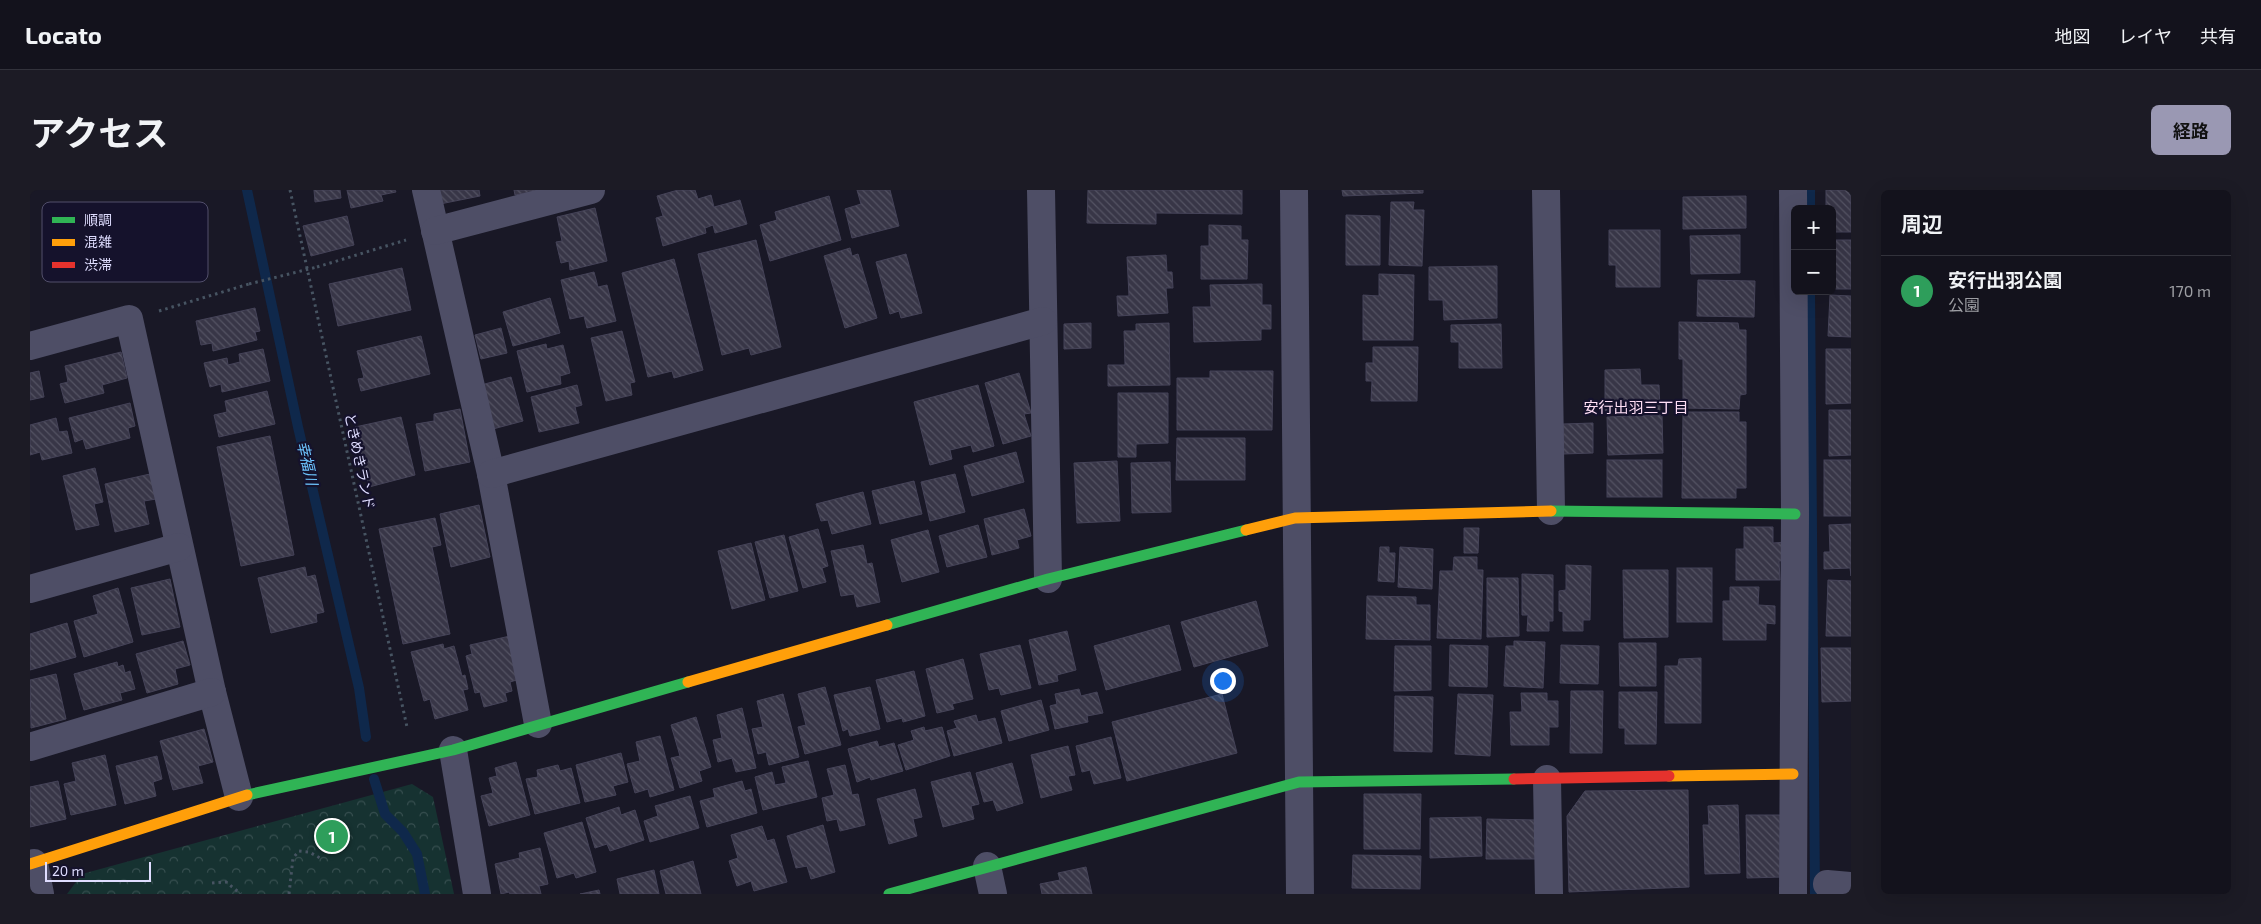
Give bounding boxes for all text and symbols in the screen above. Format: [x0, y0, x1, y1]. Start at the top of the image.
text: Locato [25, 20, 102, 49]
text: 地図 [2055, 25, 2091, 47]
text: レイヤ [2119, 25, 2172, 47]
text: 共有 [2200, 25, 2236, 47]
button: 経路 [2151, 105, 2231, 155]
text: アクセス [30, 111, 168, 153]
legend [42, 202, 208, 282]
map controls [1791, 205, 1836, 295]
button: + [1791, 205, 1836, 250]
text: 順調 [84, 211, 112, 228]
text: 周辺 [1901, 211, 1943, 236]
text: 混雑 [84, 233, 112, 250]
button: − [1791, 250, 1836, 295]
text: 渋滞 [84, 256, 112, 273]
text: 安行出羽公園 [1948, 268, 2062, 291]
text: 1 [1914, 281, 1920, 300]
text: 170 m [2169, 281, 2211, 300]
text: 公園 [1948, 295, 1980, 314]
district label: 安行出羽三丁目 [1583, 398, 1689, 416]
street label: ときめきランド [341, 411, 379, 511]
water label: 幸福川 [294, 439, 322, 489]
your location [1210, 668, 1236, 694]
pin: 1 [316, 817, 348, 855]
scale bar [45, 859, 151, 882]
text: 20 m [52, 862, 84, 879]

